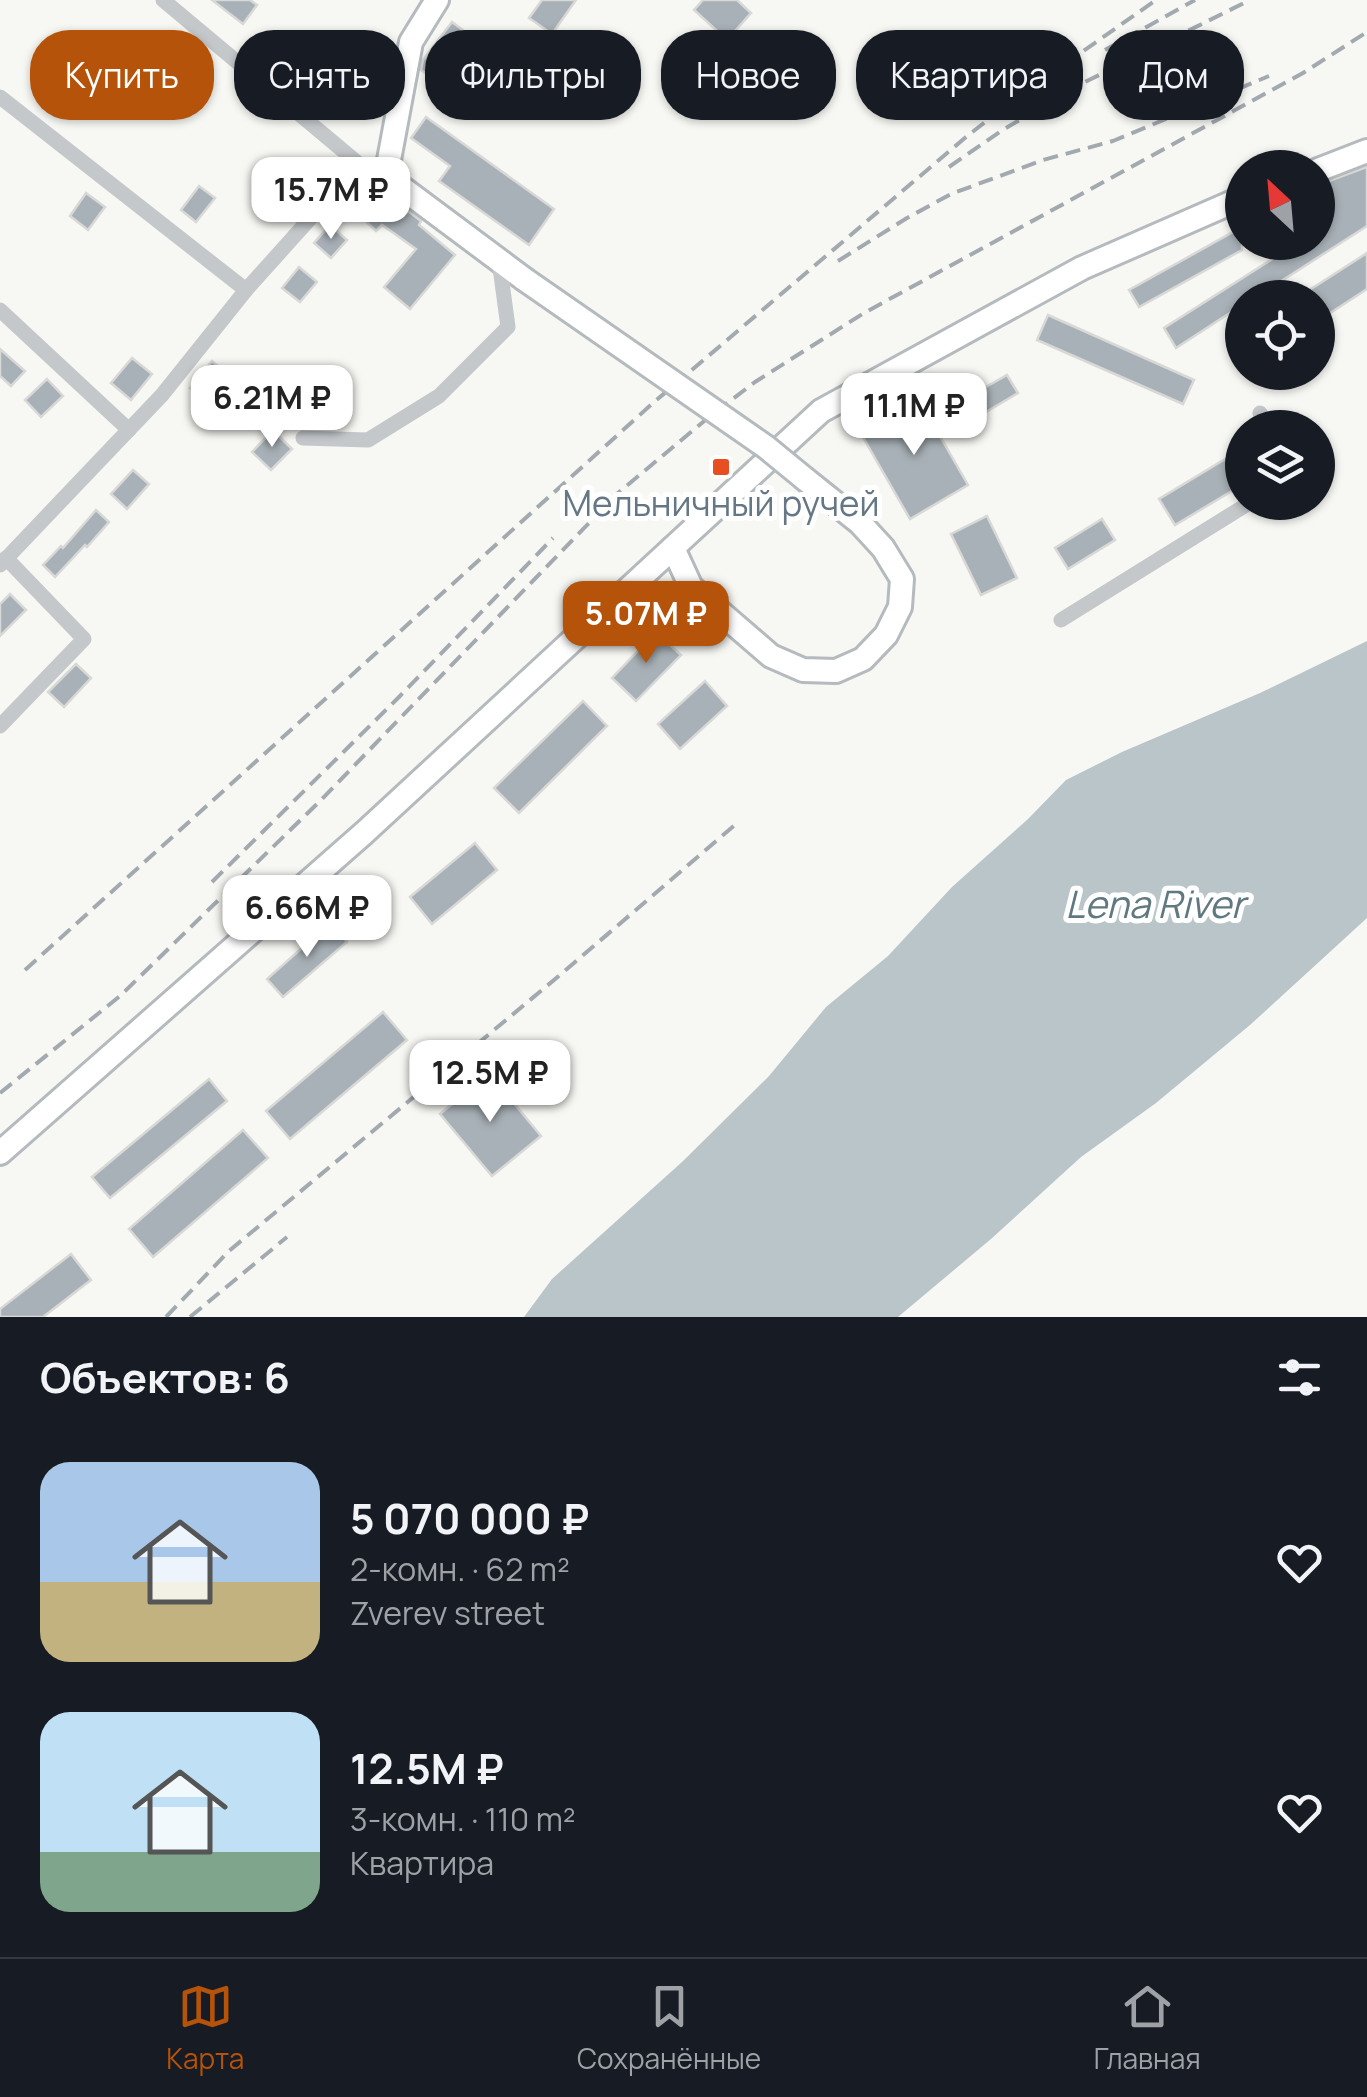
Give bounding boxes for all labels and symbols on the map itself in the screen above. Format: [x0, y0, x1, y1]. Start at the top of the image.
north arrow [1225, 150, 1335, 260]
pin: 15.7M ₽ [239, 157, 423, 242]
pin: 6.21M ₽ [180, 365, 364, 450]
pin: 11.1M ₽ [822, 373, 1006, 458]
marker: Мельничный ручей [710, 456, 732, 478]
place label: Мельничный ручей [563, 479, 879, 527]
pin: 5.07M ₽ [554, 581, 738, 666]
pin: 6.66M ₽ [215, 875, 399, 960]
water label: Lena River [1065, 877, 1249, 929]
pin: 12.5M ₽ [398, 1040, 582, 1125]

